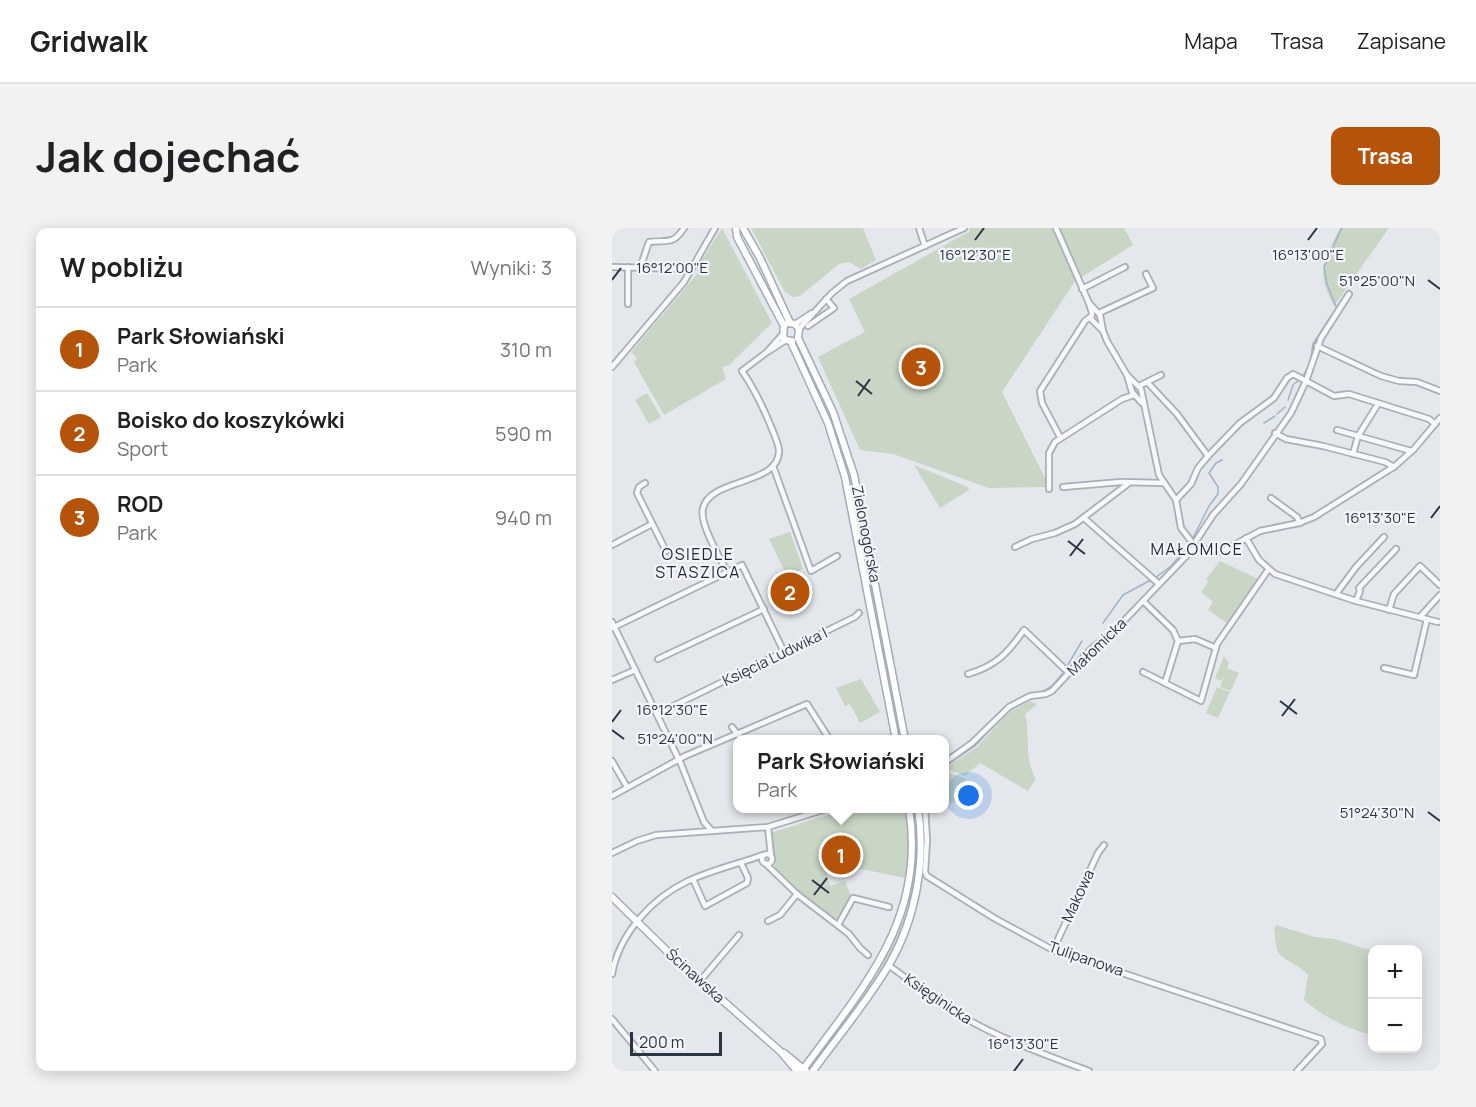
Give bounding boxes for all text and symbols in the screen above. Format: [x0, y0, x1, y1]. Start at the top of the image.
text: Gridwalk [30, 22, 147, 60]
text: Mapa [1184, 27, 1238, 55]
text: Trasa [1271, 27, 1324, 55]
text: Zapisane [1357, 27, 1446, 55]
text: Jak dojechać [36, 127, 300, 185]
button: Trasa [1331, 127, 1440, 185]
text: 16°12'30"E [939, 244, 1011, 265]
text: 16°13'00"E [1272, 244, 1344, 265]
text: W pobliżu [60, 249, 183, 285]
text: Wyniki: 3 [471, 254, 552, 281]
text: 16°12'00"E [636, 257, 708, 278]
text: 51°25'00"N [1339, 270, 1415, 291]
text: Park Słowiański [117, 321, 285, 351]
text: 1 [75, 336, 84, 363]
text: 310 m [500, 336, 552, 363]
pin: 3 [902, 344, 940, 390]
text: Park [117, 351, 157, 378]
text: Boisko do koszykówki [117, 405, 345, 435]
text: 2 [74, 420, 85, 447]
text: 590 m [495, 420, 552, 447]
text: Sport [117, 435, 168, 462]
street label: Zielonogórska [847, 484, 886, 584]
text: ROD [117, 489, 163, 519]
text: 3 [74, 504, 85, 531]
text: 940 m [495, 504, 552, 531]
text: 16°13'30"E [1344, 507, 1416, 528]
text: Park [117, 519, 157, 546]
district label: MAŁOMICE [1151, 538, 1243, 560]
district label: OSIEDLE STASZICA [655, 543, 741, 583]
pin: 2 [770, 570, 810, 614]
street label: Małomicka [1062, 613, 1131, 680]
street label: Księcia Ludwika I [719, 622, 831, 691]
text: 16°12'30"E [636, 699, 708, 720]
text: 51°24'00"N [637, 728, 713, 749]
popup [733, 735, 949, 813]
text: Park Słowiański [757, 746, 925, 776]
text: Park [757, 776, 797, 803]
your location [954, 781, 983, 810]
text: 51°24'30"N [1340, 802, 1414, 823]
pin: 1 [822, 832, 860, 878]
street label: Makowa [1056, 866, 1099, 926]
street label: Tulipanowa [1046, 936, 1127, 981]
street label: Ścinawska [661, 944, 729, 1008]
map controls [1368, 945, 1422, 1053]
button: + [1368, 945, 1422, 999]
street label: Księginicka [900, 968, 976, 1029]
button: − [1368, 999, 1422, 1053]
scale bar [630, 1029, 722, 1056]
text: 200 m [639, 1031, 684, 1053]
text: 16°13'30"E [987, 1033, 1059, 1054]

